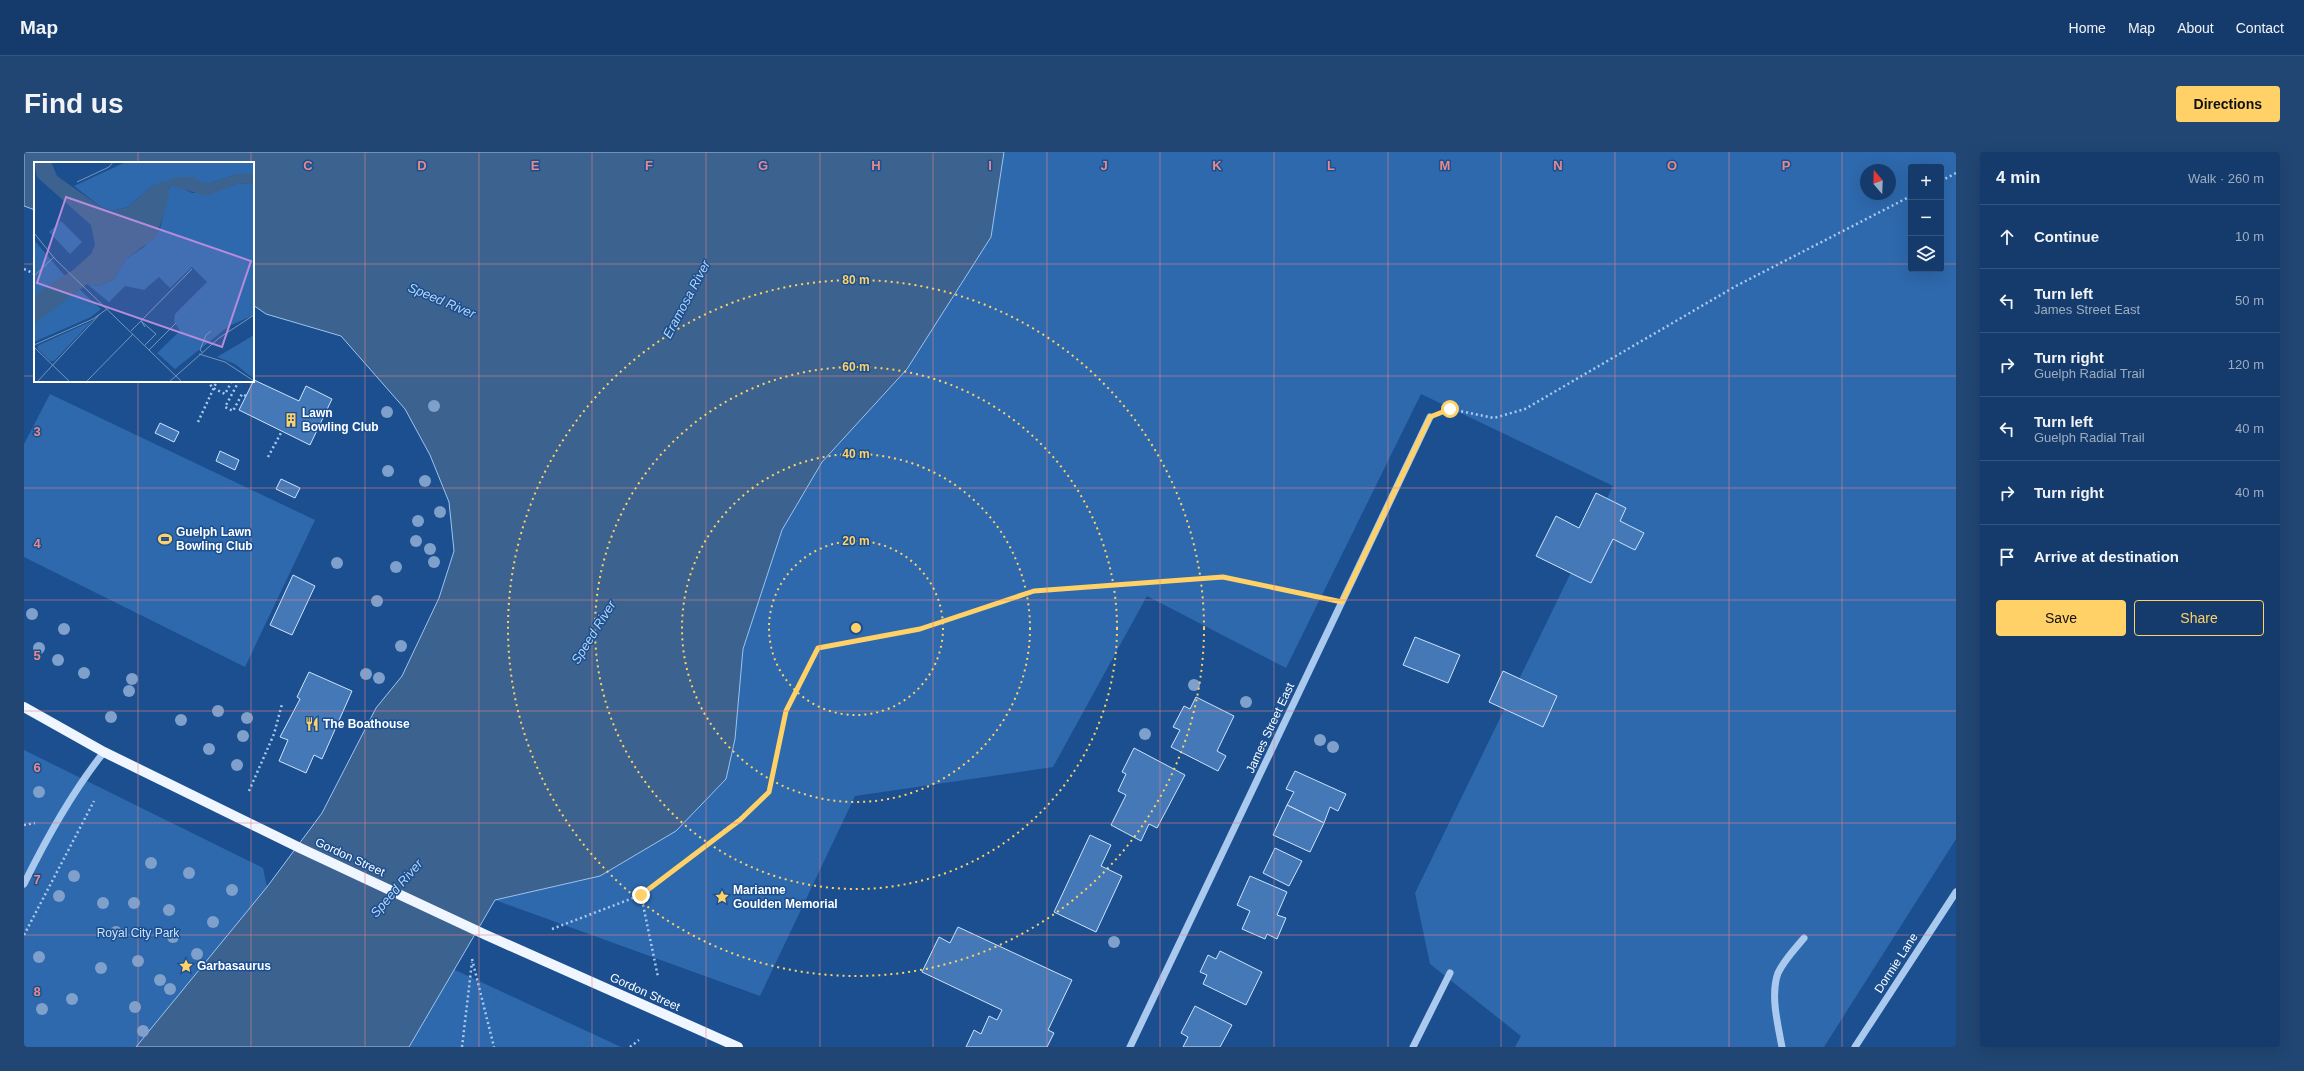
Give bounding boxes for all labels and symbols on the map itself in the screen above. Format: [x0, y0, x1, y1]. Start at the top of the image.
text: C [303, 158, 313, 173]
text: D [417, 158, 427, 173]
text: E [531, 158, 540, 173]
text: F [645, 158, 653, 173]
text: G [758, 158, 768, 173]
text: H [871, 158, 881, 173]
text: I [988, 158, 992, 173]
text: J [1100, 158, 1108, 173]
text: K [1212, 158, 1222, 173]
text: L [1327, 158, 1335, 173]
text: M [1440, 158, 1450, 173]
text: N [1553, 158, 1563, 173]
text: O [1667, 158, 1677, 173]
text: P [1782, 158, 1791, 173]
inset map [34, 162, 254, 382]
north arrow [1860, 164, 1896, 200]
water label: Eramosa River [660, 257, 714, 341]
text: 80 m [842, 273, 870, 287]
water label: Speed River [406, 280, 478, 322]
text: 60 m [842, 360, 870, 374]
route start [1441, 400, 1459, 418]
place label: Lawn Bowling Club [302, 406, 379, 434]
building icon: Lawn Bowling Club [283, 412, 299, 428]
text: 3 [33, 424, 41, 439]
text: 40 m [842, 447, 870, 461]
place label: Guelph Lawn Bowling Club [176, 525, 253, 553]
sports icon: Guelph Lawn Bowling Club [157, 531, 173, 547]
text: 20 m [842, 534, 870, 548]
text: 4 [33, 536, 41, 551]
water label: Speed River [568, 597, 619, 667]
centre of rings [849, 621, 863, 635]
text: 5 [33, 648, 41, 663]
street label: James Street East [1243, 680, 1297, 775]
restaurant icon: The Boathouse [304, 716, 320, 732]
place label: The Boathouse [323, 717, 410, 731]
text: 6 [33, 760, 41, 775]
street label: Gordon Street [313, 835, 388, 880]
water label: Speed River [367, 856, 426, 920]
text: 7 [33, 872, 41, 887]
place label: Marianne Goulden Memorial [733, 883, 838, 911]
route end [632, 886, 650, 904]
place icon: Marianne Goulden Memorial [714, 889, 730, 905]
park label: Royal City Park [97, 926, 180, 940]
street label: Dormie Lane [1871, 930, 1921, 996]
place icon: Garbasaurus [178, 958, 194, 974]
place label: Garbasaurus [197, 959, 271, 973]
street label: Gordon Street [608, 970, 683, 1014]
text: 8 [33, 984, 41, 999]

